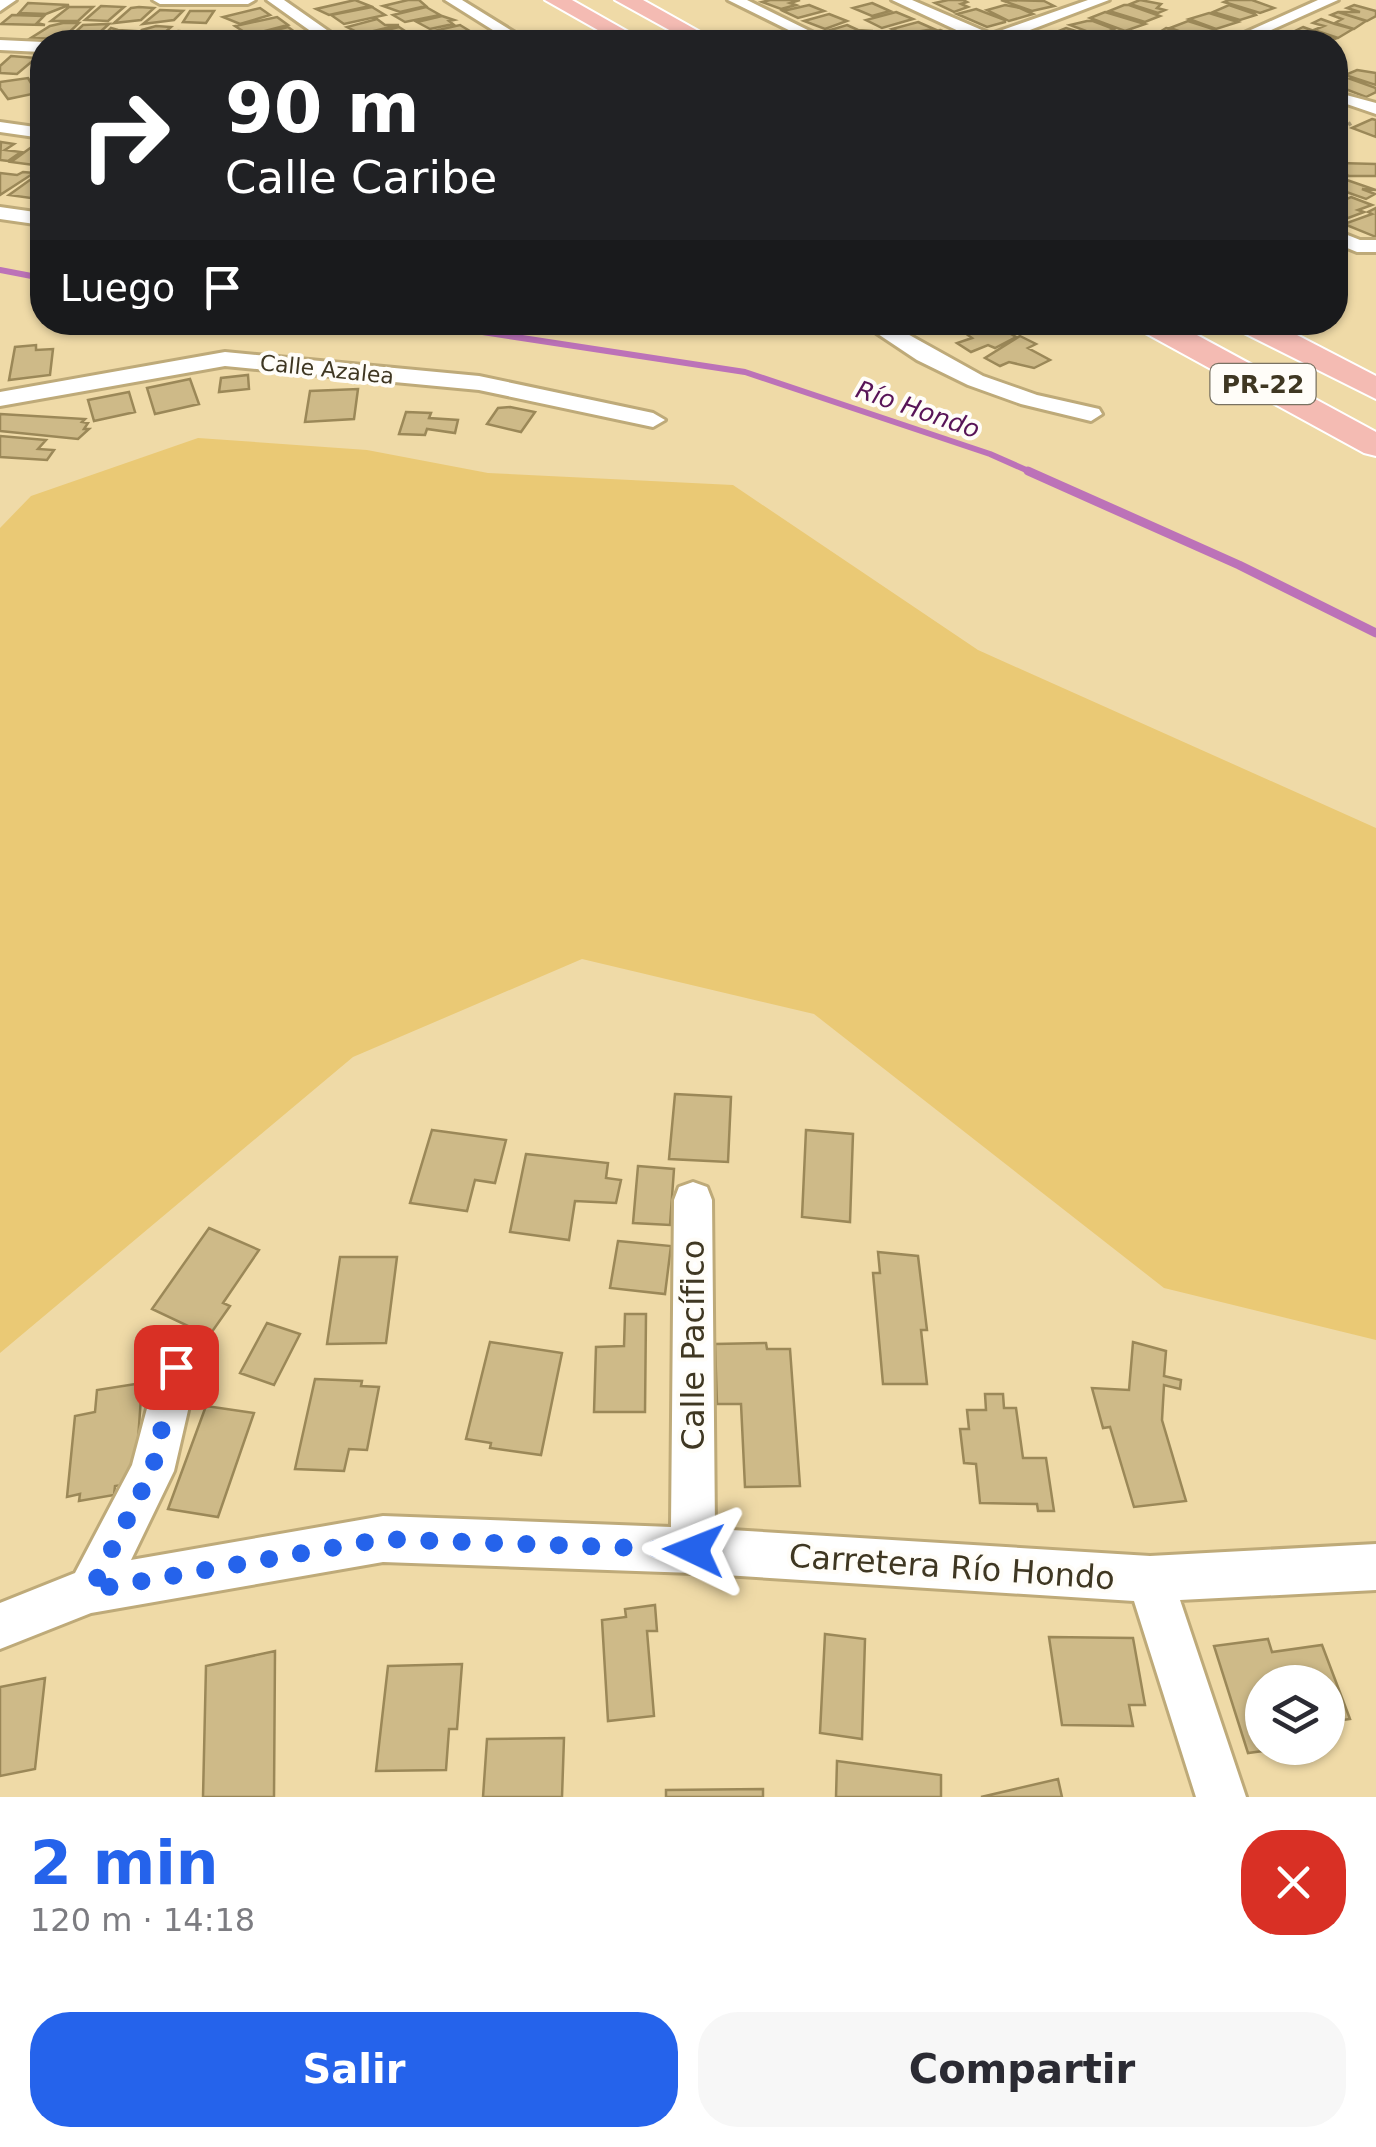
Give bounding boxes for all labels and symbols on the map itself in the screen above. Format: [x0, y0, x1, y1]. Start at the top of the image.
street label: Calle Azalea [259, 350, 395, 389]
road number: PR-22 [1210, 364, 1316, 404]
water label: Río Hondo [852, 375, 983, 444]
street label: Calle Pacífico [674, 1240, 712, 1450]
pin [134, 1325, 219, 1410]
position arrow [642, 1498, 746, 1602]
street label: Carretera Río Hondo [788, 1537, 1116, 1597]

